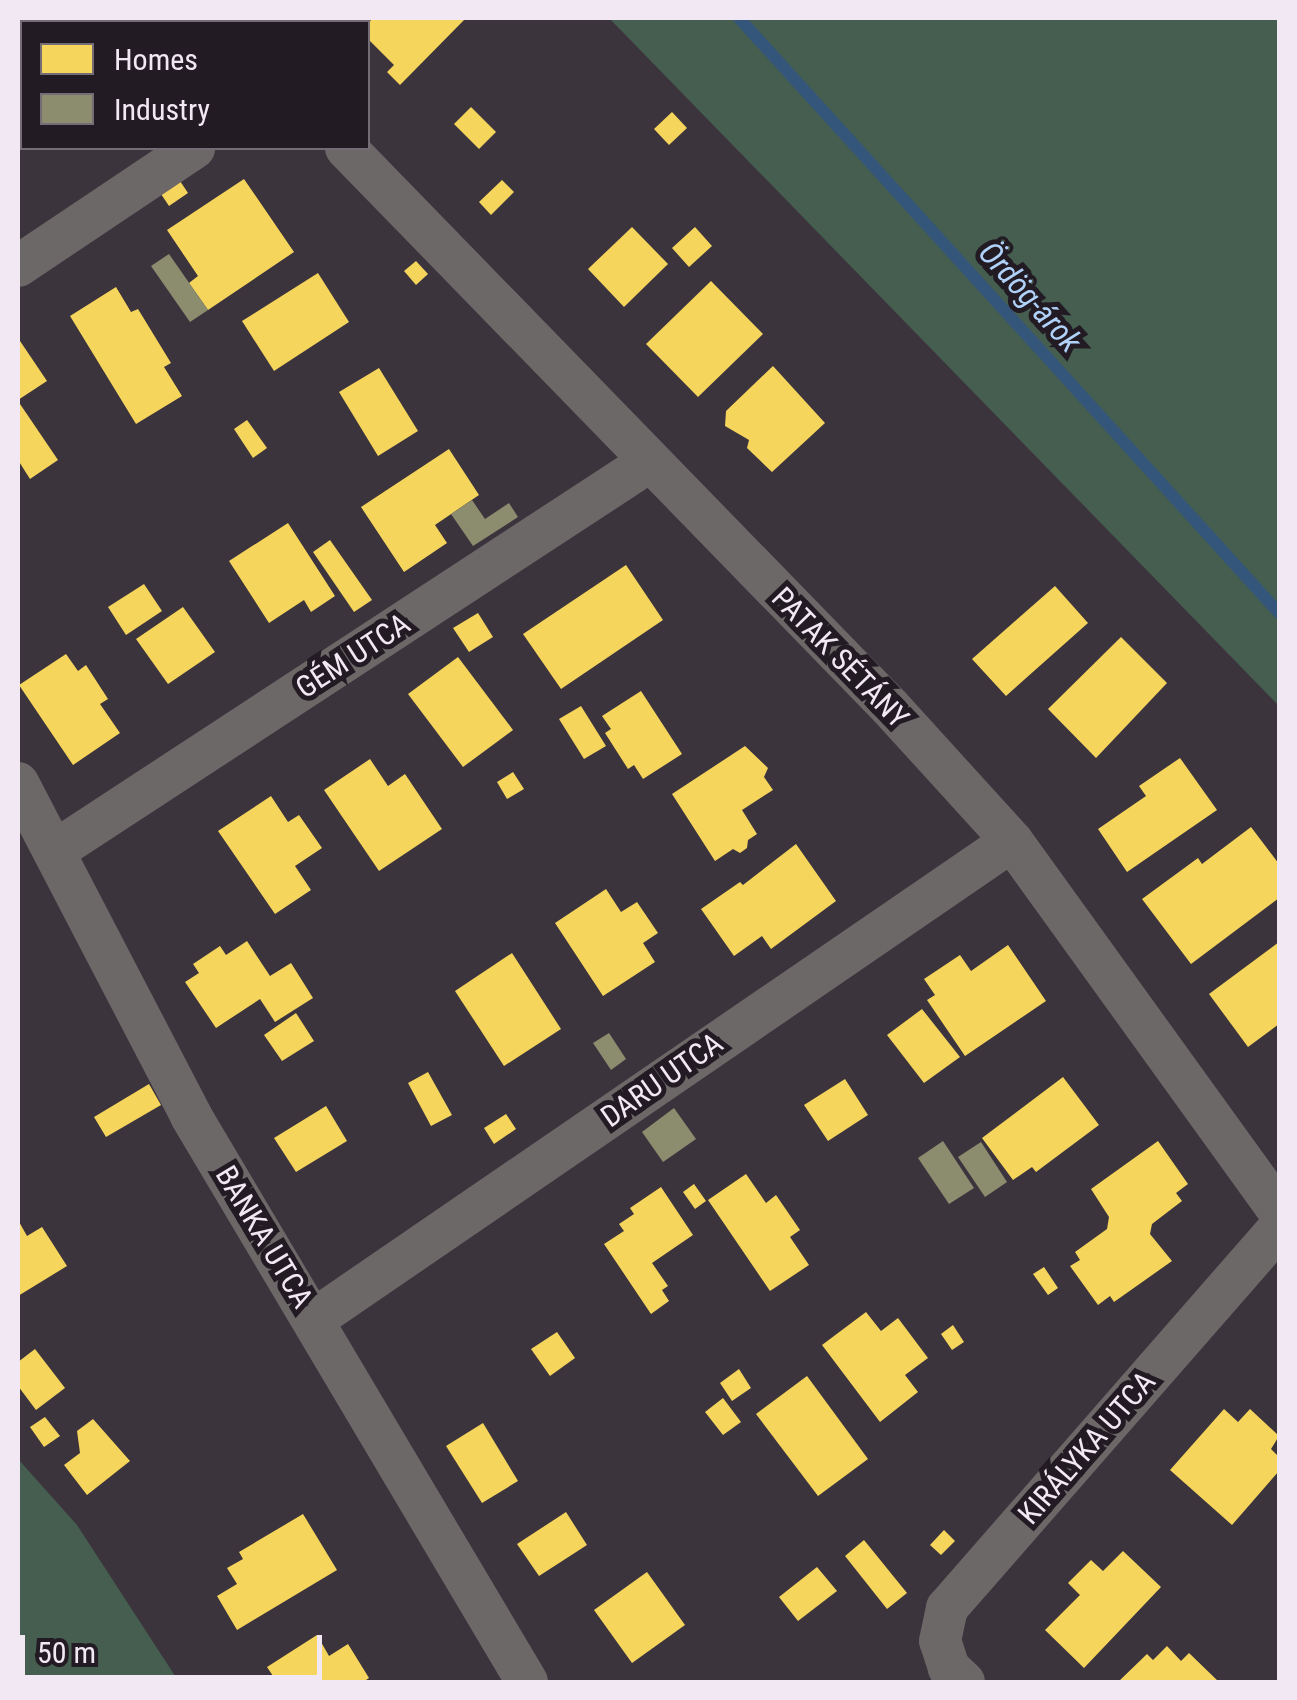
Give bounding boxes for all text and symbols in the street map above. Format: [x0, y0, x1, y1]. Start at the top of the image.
legend [20, 20, 370, 150]
text: Homes [114, 42, 198, 77]
text: Industry [114, 92, 210, 127]
water label: Ördög-árok [970, 234, 1090, 360]
street label: PATAK SÉTÁNY [764, 580, 916, 736]
street label: GÉM UTCA [289, 606, 417, 706]
street label: DARU UTCA [594, 1025, 730, 1135]
street label: BANKA UTCA [208, 1160, 320, 1314]
street label: KIRÁLYKA UTCA [1011, 1364, 1163, 1532]
scale bar [25, 1615, 328, 1677]
text: 50 m [37, 1635, 96, 1670]

